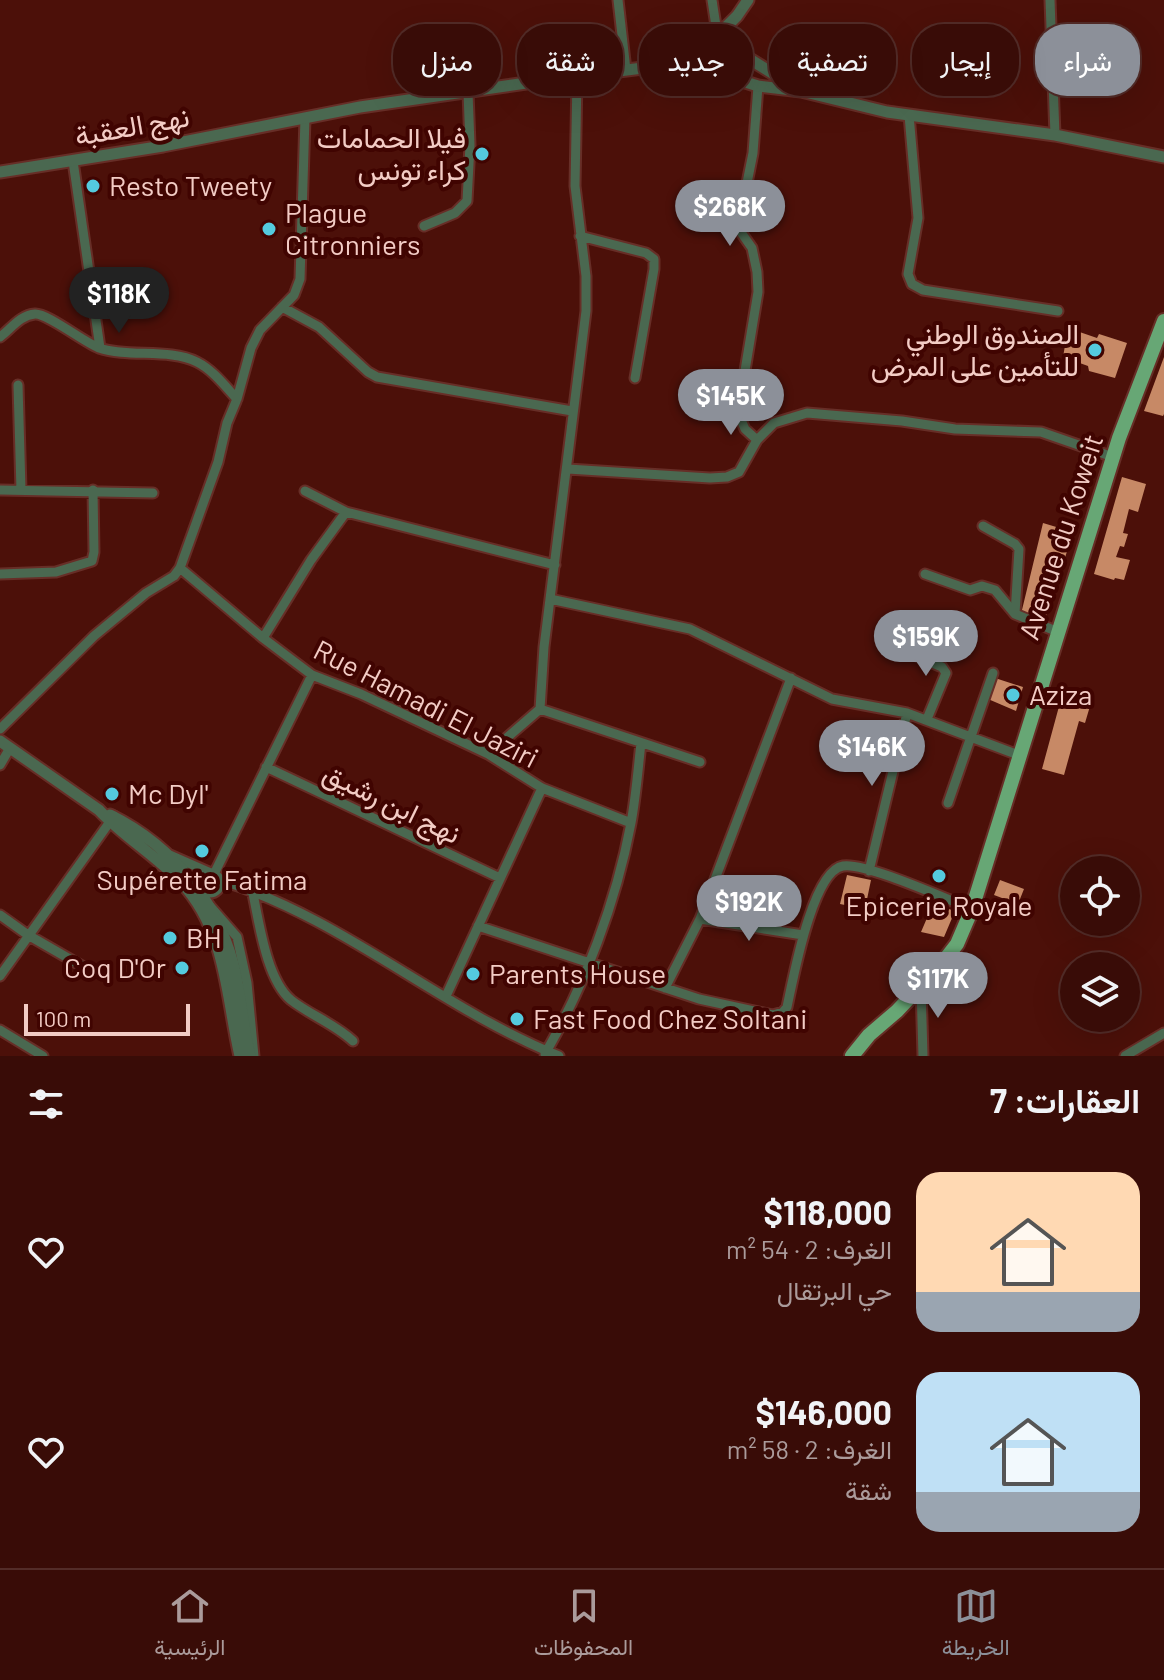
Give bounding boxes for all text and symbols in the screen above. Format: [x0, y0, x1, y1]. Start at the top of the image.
chip: منزل [393, 24, 501, 96]
chip: شقة [517, 24, 623, 96]
chip: جديد [639, 24, 753, 96]
chip: تصفية [769, 24, 896, 96]
chip: إيجار [912, 24, 1019, 96]
chip: شراء [1035, 24, 1140, 96]
street label: نهج العقبة [72, 98, 192, 156]
place label: فيلا الحمامات كراء تونس [317, 120, 466, 188]
marker: فيلا الحمامات كراء تونس [473, 145, 491, 163]
place label: Resto Tweety [109, 168, 272, 202]
marker: Resto Tweety [84, 177, 102, 195]
pin: $268K [674, 180, 786, 248]
text: $268K [693, 190, 767, 221]
place label: Plague Citronniers [285, 195, 420, 261]
marker: Plague Citronniers [260, 220, 278, 238]
pin: $118K [63, 267, 175, 335]
text: $118K [87, 277, 151, 308]
place label: الصندوق الوطني للتأمين على المرض [871, 316, 1079, 384]
marker: الصندوق الوطني للتأمين على المرض [1086, 341, 1104, 359]
pin: $145K [675, 369, 787, 437]
text: $145K [696, 379, 766, 410]
street label: Avenue du Koweit [1011, 430, 1109, 644]
pin: $159K [870, 610, 982, 678]
text: $159K [892, 620, 960, 651]
street label: Rue Hamadi El Jaziri [309, 632, 544, 774]
place label: Aziza [1029, 677, 1092, 711]
marker: Aziza [1004, 686, 1022, 704]
pin: $146K [816, 720, 928, 788]
text: $146K [837, 730, 907, 761]
street label: نهج ابن رشيق [316, 754, 467, 854]
place label: Mc Dyl' [128, 776, 208, 810]
marker: Mc Dyl' [103, 785, 121, 803]
marker: Supérette Fatima [193, 842, 211, 860]
map controls [1060, 856, 1140, 1032]
button: locate [1060, 856, 1140, 936]
place label: Supérette Fatima [97, 862, 307, 896]
marker: Epicerie Royale [930, 867, 948, 885]
pin: $192K [693, 875, 805, 943]
text: $192K [715, 885, 783, 916]
place label: Epicerie Royale [846, 888, 1032, 922]
place label: BH [186, 920, 222, 954]
marker: BH [161, 929, 179, 947]
place label: Coq D'Or [64, 950, 166, 984]
pin: $117K [882, 952, 994, 1020]
button: layers [1060, 952, 1140, 1032]
place label: Parents House [489, 956, 666, 990]
marker: Coq D'Or [173, 959, 191, 977]
text: $117K [907, 962, 969, 993]
marker: Parents House [464, 965, 482, 983]
scale bar [24, 1000, 190, 1036]
place label: Fast Food Chez Soltani [533, 1001, 807, 1035]
text: 100 m [36, 1005, 91, 1031]
marker: Fast Food Chez Soltani [508, 1010, 526, 1028]
text: العقارات: 7 [990, 1079, 1140, 1120]
icon: filters [24, 1082, 68, 1126]
text: $118,000 [764, 1191, 892, 1232]
icon: home [980, 1204, 1076, 1300]
icon: heart [24, 1230, 68, 1274]
text: الغرف: 2 · 54 m² [726, 1233, 892, 1264]
text: حي البرتقال [777, 1274, 892, 1305]
text: $146,000 [755, 1391, 892, 1432]
icon: home [980, 1404, 1076, 1500]
icon: heart [24, 1430, 68, 1474]
text: الغرف: 2 · 58 m² [727, 1433, 892, 1464]
text: شقة [845, 1474, 892, 1505]
tab: الرئيسية [154, 1584, 225, 1667]
tab: المحفوظات [534, 1584, 633, 1667]
tab: الخريطة [942, 1584, 1010, 1667]

